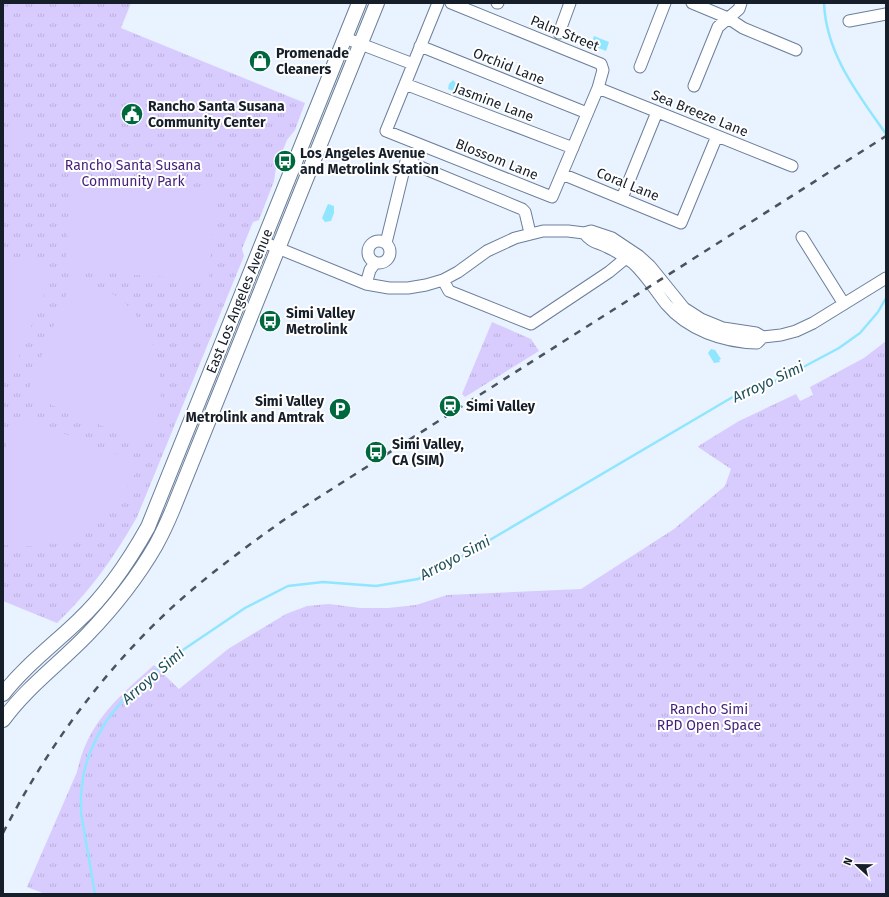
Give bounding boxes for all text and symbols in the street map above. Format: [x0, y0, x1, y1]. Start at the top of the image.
street label: Palm Street [528, 12, 603, 55]
street label: Orchid Lane [470, 44, 547, 89]
place label: Promenade Cleaners [276, 45, 349, 78]
shop icon: Promenade Cleaners [247, 48, 273, 74]
street label: Jasmine Lane [452, 79, 536, 125]
street label: Sea Breeze Lane [649, 86, 751, 141]
place label: Rancho Santa Susana Community Center [148, 98, 285, 131]
public building icon: Rancho Santa Susana Community Center [119, 101, 145, 127]
street label: Blossom Lane [453, 135, 541, 184]
place label: Los Angeles Avenue and Metrolink Station [300, 145, 439, 178]
bus stop icon: Los Angeles Avenue and Metrolink Station [272, 148, 298, 174]
park label: Rancho Santa Susana Community Park [65, 157, 201, 190]
street label: Coral Lane [594, 164, 662, 205]
street label: East Los Angeles Avenue [203, 226, 276, 376]
place label: Simi Valley Metrolink [286, 305, 356, 338]
bus stop icon: Simi Valley Metrolink [257, 308, 283, 334]
water label: Arroyo Simi [728, 358, 807, 407]
place label: Simi Valley Metrolink and Amtrak [186, 393, 325, 426]
station icon: Simi Valley [437, 393, 463, 419]
parking icon: Simi Valley Metrolink and Amtrak [327, 396, 353, 422]
place label: Simi Valley [466, 398, 536, 415]
place label: Simi Valley, CA (SIM) [392, 436, 464, 469]
bus stop icon: Simi Valley, CA (SIM) [363, 439, 389, 465]
water label: Arroyo Simi [416, 532, 493, 585]
water label: Arroyo Simi [117, 644, 188, 709]
park label: Rancho Simi RPD Open Space [657, 701, 761, 734]
north arrow [837, 845, 877, 885]
text: N [841, 856, 856, 867]

